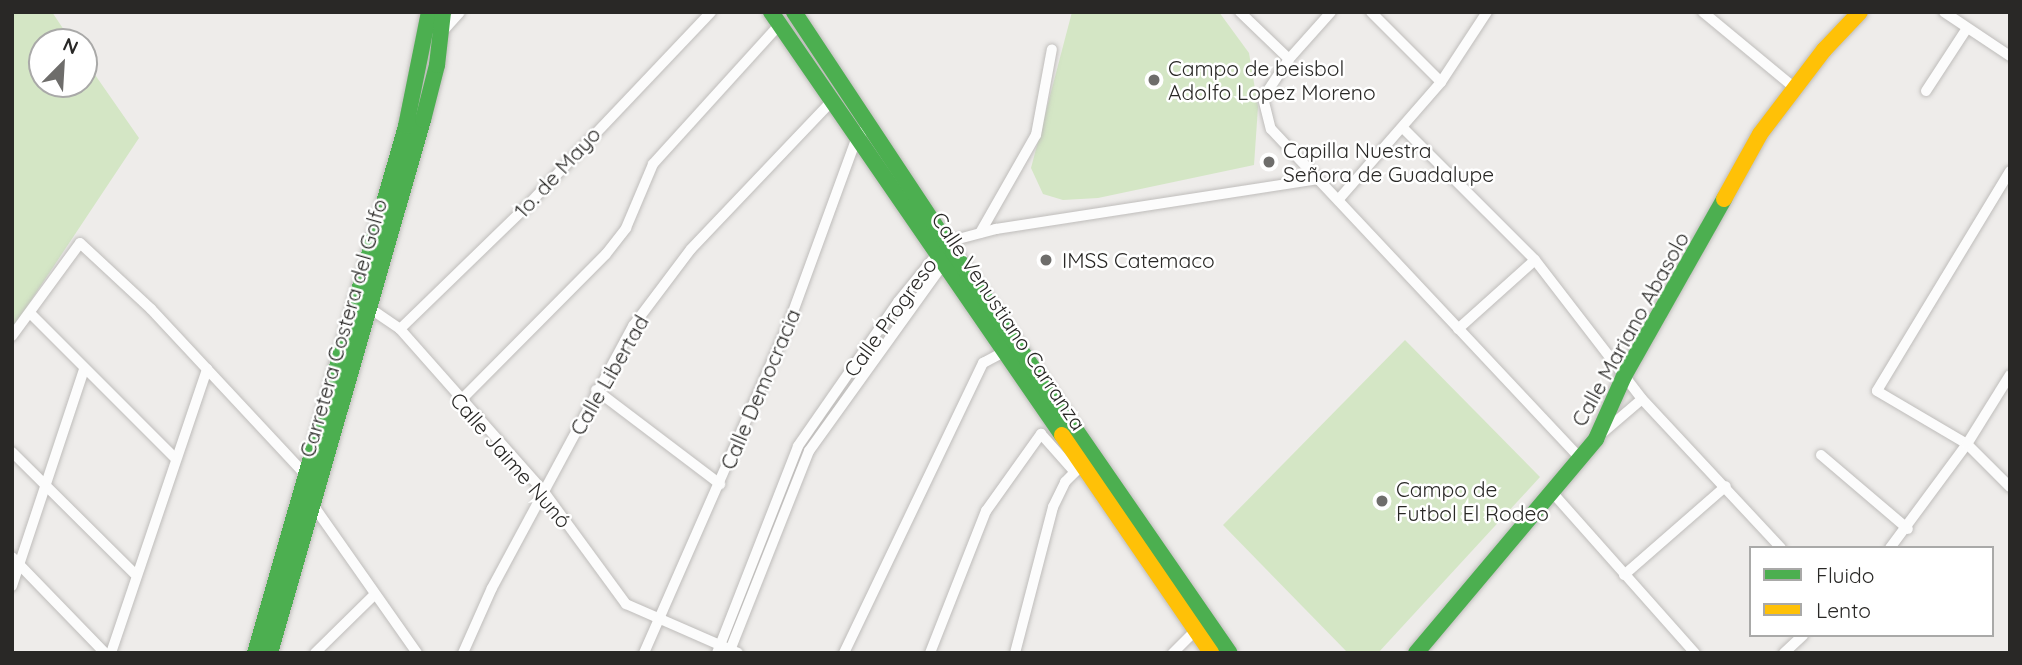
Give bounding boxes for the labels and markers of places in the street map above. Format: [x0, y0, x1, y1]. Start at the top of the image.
place label: Campo de beisbol Adolfo Lopez Moreno [1168, 55, 1376, 105]
marker: Campo de beisbol Adolfo Lopez Moreno [1146, 72, 1162, 88]
place label: Capilla Nuestra Señora de Guadalupe [1283, 137, 1494, 187]
marker: Capilla Nuestra Señora de Guadalupe [1261, 154, 1277, 170]
place label: IMSS Catemaco [1062, 247, 1215, 273]
marker: IMSS Catemaco [1036, 250, 1056, 270]
place label: Campo de Futbol El Rodeo [1396, 476, 1549, 526]
marker: Campo de Futbol El Rodeo [1374, 493, 1390, 509]

